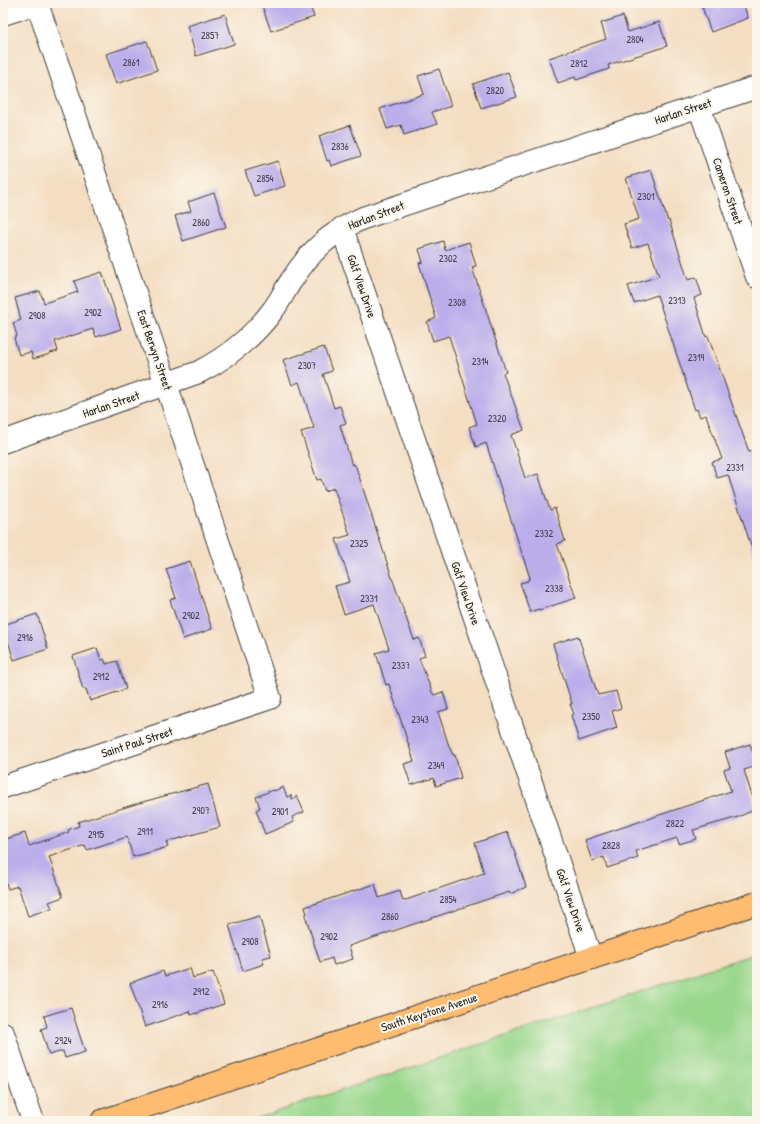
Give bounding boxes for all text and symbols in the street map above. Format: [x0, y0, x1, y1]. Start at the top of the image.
house number: 2857 [201, 29, 219, 42]
house number: 2804 [626, 33, 644, 46]
house number: 2861 [123, 56, 140, 69]
house number: 2812 [570, 57, 588, 70]
house number: 2820 [486, 84, 505, 97]
street label: Harlan Street [652, 94, 714, 128]
house number: 2836 [331, 140, 349, 153]
street label: Cameron Street [709, 155, 748, 228]
house number: 2854 [257, 172, 274, 185]
house number: 2301 [637, 190, 655, 203]
street label: Harlan Street [345, 196, 407, 234]
house number: 2860 [192, 216, 210, 229]
street label: Golf View Drive [343, 252, 381, 320]
house number: 2302 [439, 252, 457, 265]
house number: 2313 [668, 294, 686, 307]
house number: 2308 [448, 296, 466, 309]
house number: 2902 [84, 306, 102, 319]
street label: East Berwyn Street [133, 308, 177, 393]
house number: 2908 [28, 309, 46, 322]
house number: 2319 [688, 351, 705, 364]
house number: 2314 [472, 355, 489, 368]
house number: 2307 [298, 359, 316, 372]
street label: Harlan Street [80, 386, 142, 422]
house number: 2320 [488, 412, 507, 425]
house number: 2331 [726, 461, 744, 474]
house number: 2332 [535, 527, 553, 540]
house number: 2325 [350, 537, 369, 550]
street label: Golf View Drive [447, 559, 485, 627]
house number: 2338 [545, 582, 563, 595]
house number: 2331 [360, 592, 378, 605]
house number: 2902 [182, 609, 200, 622]
house number: 2916 [17, 631, 33, 644]
house number: 2337 [392, 659, 410, 672]
house number: 2912 [93, 670, 110, 683]
house number: 2350 [582, 710, 600, 723]
house number: 2343 [411, 713, 429, 726]
street label: Saint Paul Street [99, 722, 176, 762]
house number: 2349 [428, 759, 445, 772]
house number: 2907 [192, 804, 210, 817]
house number: 2901 [272, 805, 289, 818]
house number: 2822 [666, 817, 685, 830]
house number: 2911 [137, 825, 153, 838]
house number: 2915 [88, 828, 105, 841]
house number: 2828 [602, 839, 620, 852]
street label: Golf View Drive [552, 866, 590, 934]
house number: 2854 [440, 893, 457, 906]
house number: 2860 [381, 910, 399, 923]
house number: 2902 [320, 930, 338, 943]
house number: 2908 [241, 935, 259, 948]
house number: 2912 [193, 985, 210, 998]
street label: South Keystone Avenue [379, 988, 479, 1036]
house number: 2916 [152, 998, 168, 1011]
house number: 2924 [55, 1034, 72, 1047]

